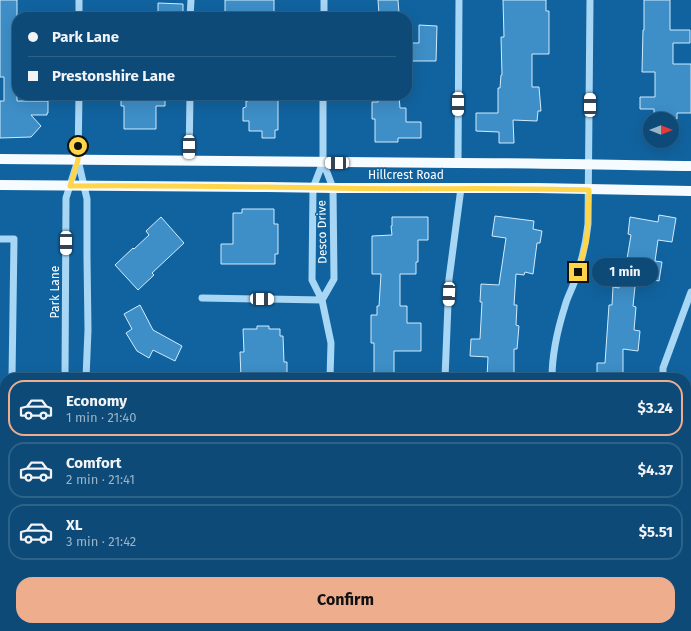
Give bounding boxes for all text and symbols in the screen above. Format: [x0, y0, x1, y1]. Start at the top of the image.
text: Park Lane [52, 28, 119, 46]
text: Prestonshire Lane [52, 67, 175, 85]
car [452, 92, 464, 116]
car [584, 93, 596, 117]
north arrow [643, 112, 679, 148]
map controls [643, 112, 679, 148]
car [183, 135, 195, 159]
route start [69, 137, 87, 155]
car [325, 157, 349, 169]
street label: Hillcrest Road [368, 168, 444, 182]
street label: Desco Drive [314, 200, 330, 264]
car [60, 231, 72, 255]
callout: 1 min [592, 258, 658, 286]
route end [569, 263, 587, 281]
text: 1 min [609, 264, 641, 279]
street label: Park Lane [48, 266, 62, 318]
car [443, 282, 455, 306]
car [250, 293, 274, 305]
icon: car [18, 390, 54, 426]
text: Economy [66, 392, 127, 410]
text: $3.24 [638, 399, 673, 417]
text: 1 min · 21:40 [66, 410, 136, 425]
icon: car [18, 452, 54, 488]
text: Comfort [66, 454, 122, 472]
text: $4.37 [638, 461, 673, 479]
text: 2 min · 21:41 [66, 472, 135, 487]
icon: car [18, 514, 54, 550]
text: XL [66, 516, 82, 534]
text: $5.51 [639, 523, 673, 541]
text: 3 min · 21:42 [66, 534, 136, 549]
button: Confirm [16, 577, 675, 623]

